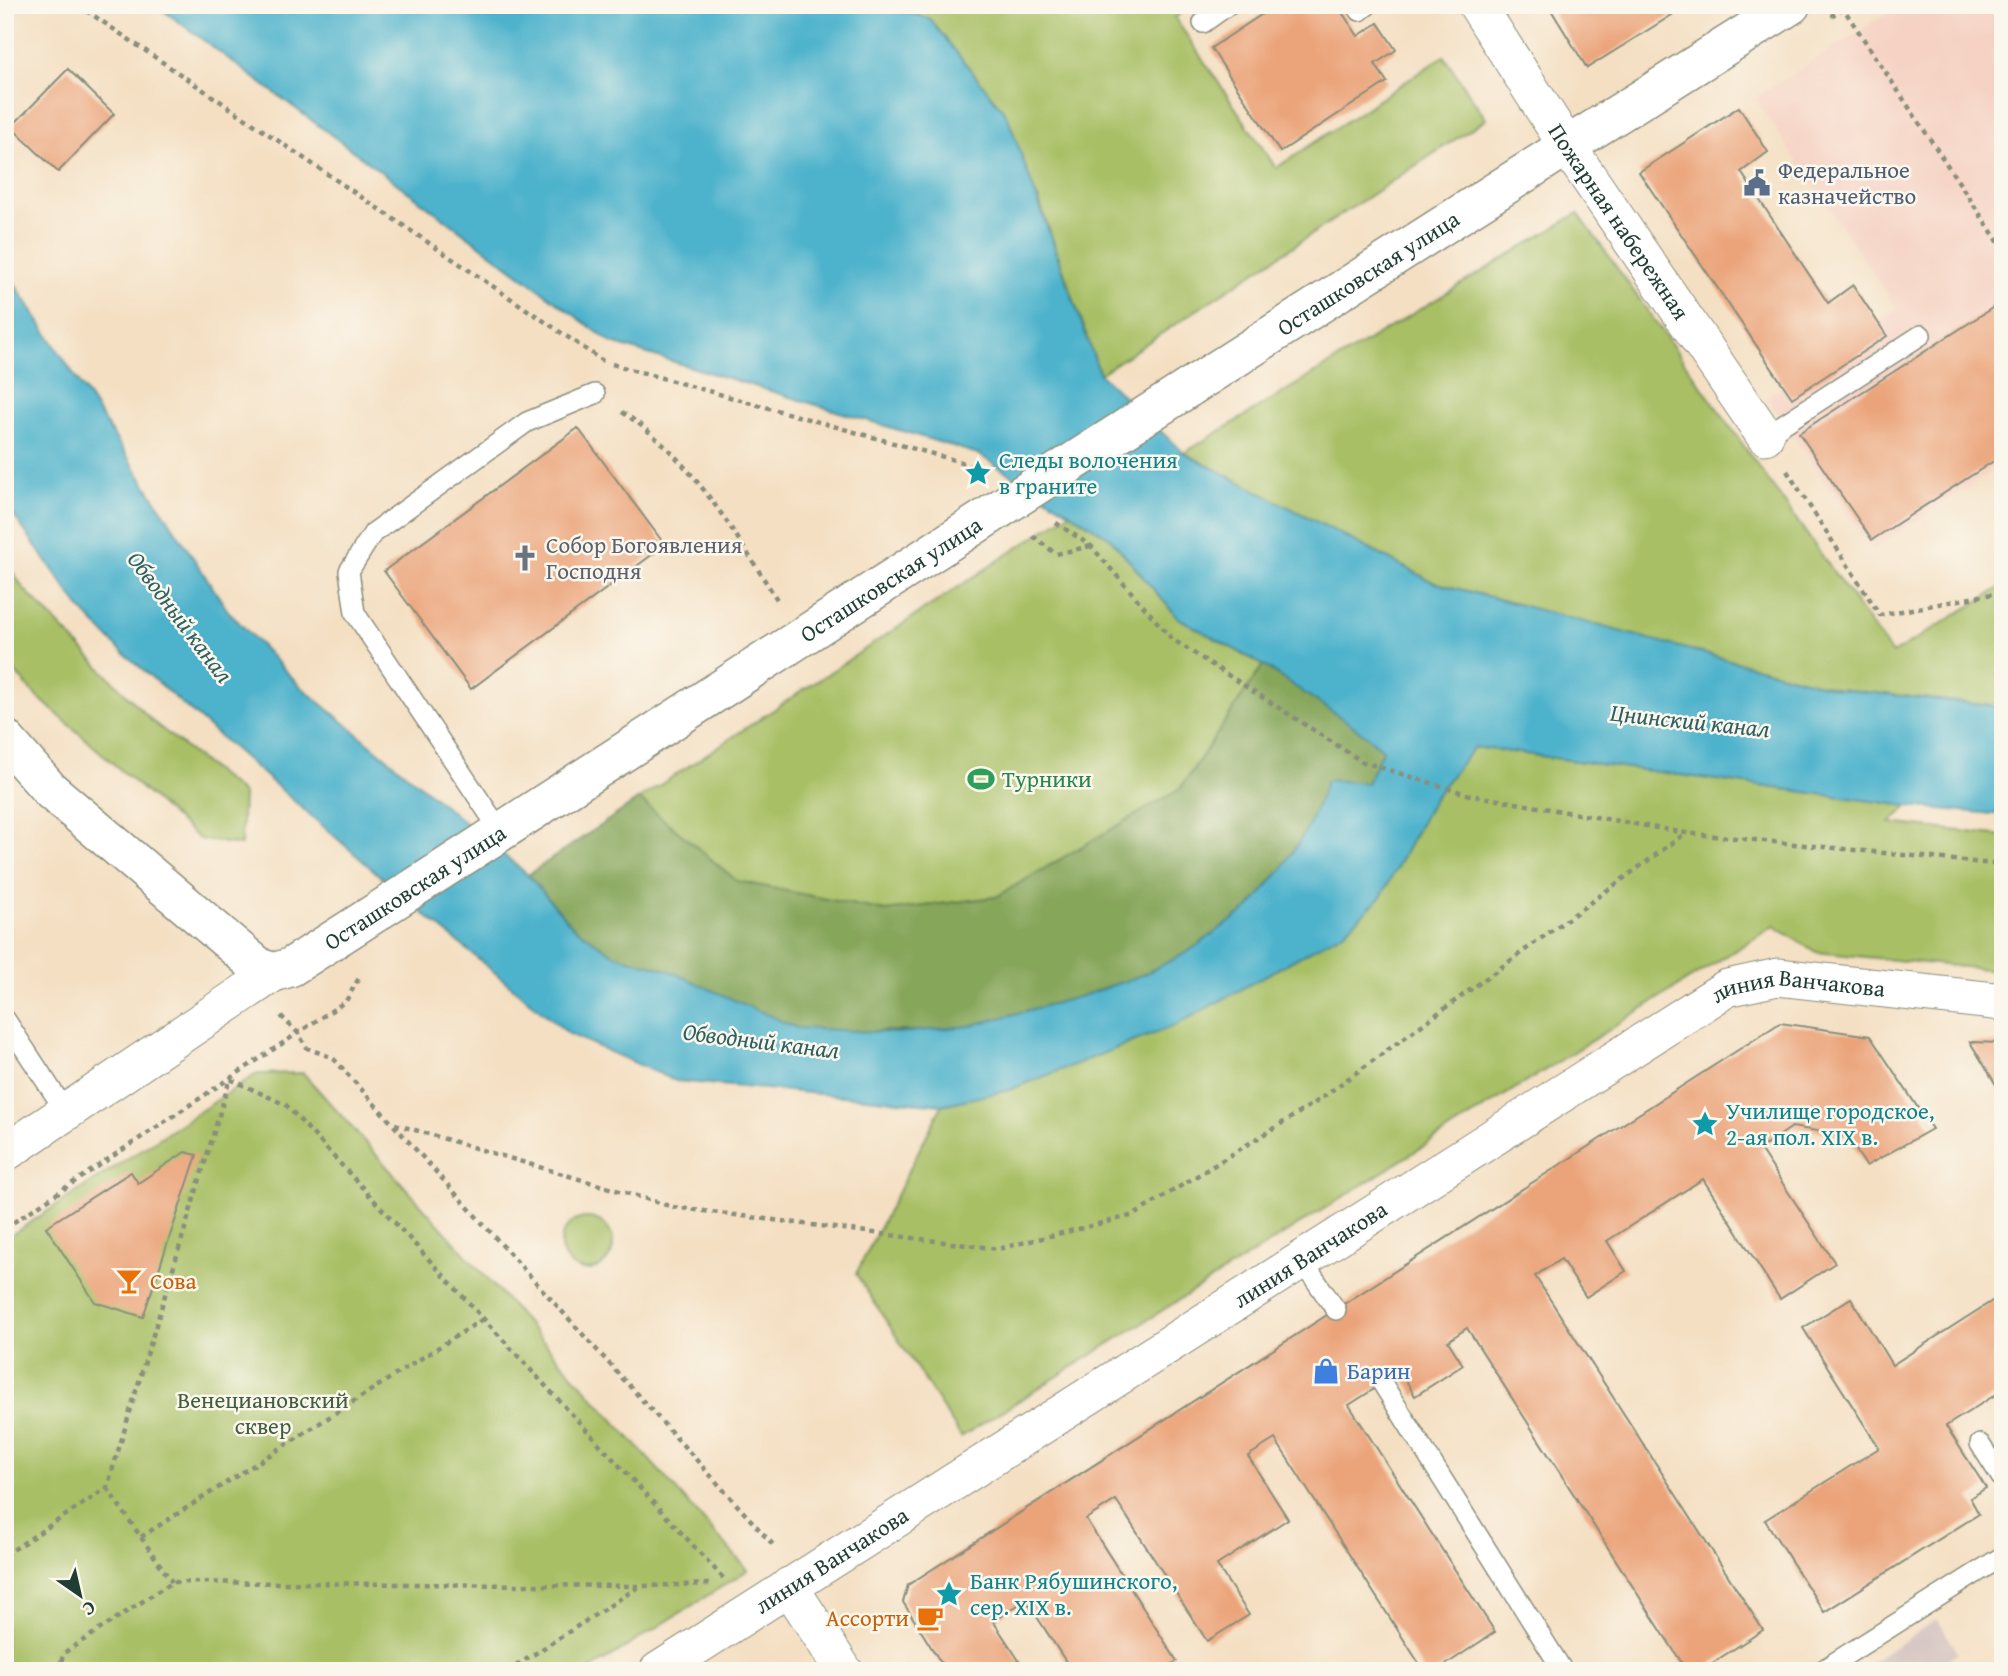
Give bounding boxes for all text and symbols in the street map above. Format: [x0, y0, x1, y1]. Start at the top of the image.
street label: Пожарная набережная [1541, 117, 1698, 326]
place label: Федеральное казначейство [1778, 153, 1916, 212]
public building icon: Федеральное казначейство [1742, 168, 1772, 198]
street label: Осташковская улица [1270, 202, 1466, 343]
place label: Следы волочения в граните [999, 443, 1178, 502]
place icon: Следы волочения в граните [963, 458, 993, 488]
street label: Осташковская улица [793, 508, 988, 650]
place label: Собор Богоявления Господня [546, 528, 743, 587]
water label: Обводный канал [119, 543, 242, 691]
church icon: Собор Богоявления Господня [510, 543, 540, 573]
water label: Цнинский канал [1609, 695, 1772, 746]
place label: Турники [1002, 762, 1092, 795]
sports icon: Турники [966, 764, 996, 794]
street label: Осташковская улица [317, 816, 512, 958]
street label: линия Ванчакова [1704, 960, 1887, 1011]
water label: Обводный канал [681, 1014, 842, 1068]
place label: Училище городское, 2-ая пол. XIX в. [1726, 1094, 1934, 1153]
place icon: Училище городское, 2-ая пол. XIX в. [1690, 1109, 1720, 1139]
street label: линия Ванчакова [1227, 1192, 1393, 1315]
place label: Сова [150, 1264, 196, 1297]
bar icon: Сова [114, 1266, 144, 1296]
place label: Барин [1347, 1354, 1410, 1387]
shop icon: Барин [1311, 1356, 1341, 1386]
park label: Венециановский сквер [177, 1383, 349, 1442]
street label: линия Ванчакова [748, 1498, 915, 1621]
north arrow [46, 1560, 116, 1630]
place label: Банк Рябушинского, сер. XIX в. [970, 1564, 1177, 1623]
place icon: Банк Рябушинского, сер. XIX в. [934, 1579, 964, 1609]
text: С [77, 1594, 102, 1624]
place label: Ассорти [826, 1601, 909, 1634]
cafe icon: Ассорти [915, 1603, 945, 1633]

